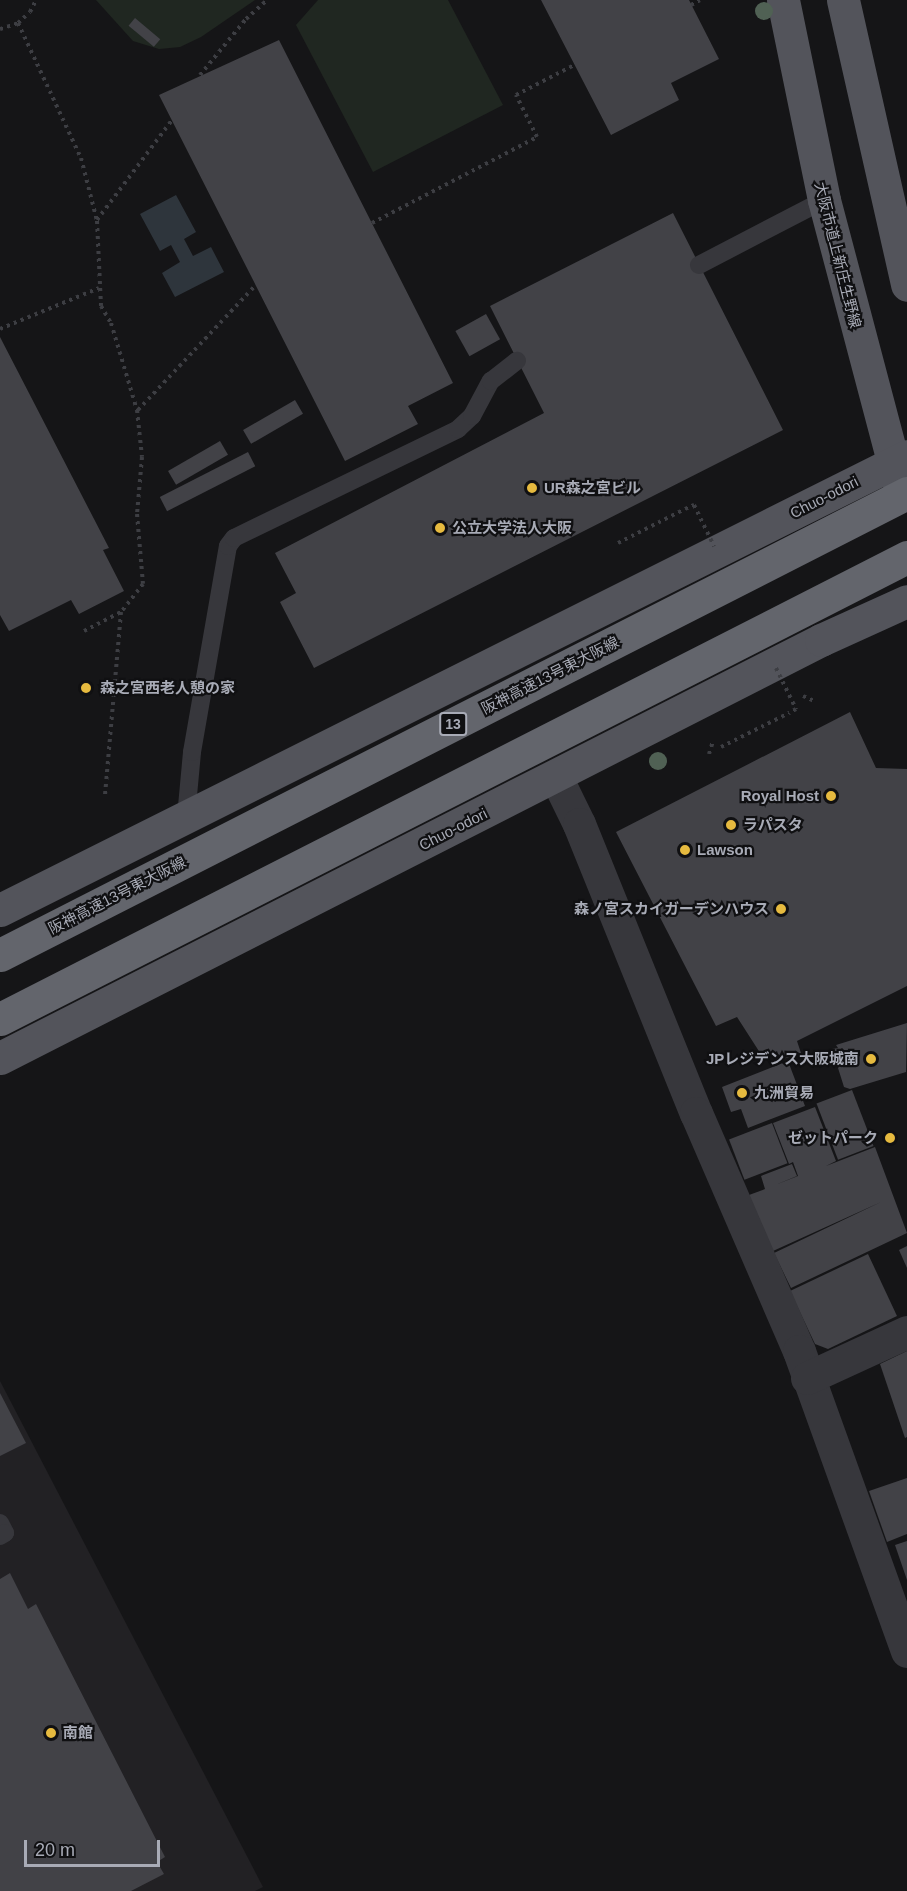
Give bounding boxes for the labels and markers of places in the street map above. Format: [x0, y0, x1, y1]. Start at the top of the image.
place label: UR森之宮ビル [544, 479, 641, 497]
marker: UR森之宮ビル [525, 481, 539, 495]
place label: 公立大学法人大阪 [452, 519, 572, 537]
marker: 公立大学法人大阪 [433, 521, 447, 535]
marker: 森之宮西老人憩の家 [77, 679, 95, 697]
place label: 森之宮西老人憩の家 [100, 679, 235, 697]
place label: Royal Host [741, 787, 819, 805]
marker: Royal Host [824, 789, 838, 803]
place label: ラパスタ [743, 816, 803, 834]
marker: ラパスタ [724, 818, 738, 832]
place label: Lawson [697, 841, 753, 859]
marker: Lawson [678, 843, 692, 857]
place label: 森ノ宮スカイガーデンハウス [574, 900, 769, 918]
marker: 森ノ宮スカイガーデンハウス [774, 902, 788, 916]
place label: JPレジデンス大阪城南 [706, 1050, 859, 1068]
marker: JPレジデンス大阪城南 [864, 1052, 878, 1066]
place label: 九洲貿易 [754, 1084, 814, 1102]
marker: 九洲貿易 [735, 1086, 749, 1100]
place label: ゼットパーク [788, 1129, 878, 1147]
marker: ゼットパーク [883, 1131, 897, 1145]
place label: 南館 [63, 1724, 93, 1742]
marker: 南館 [44, 1726, 58, 1740]

